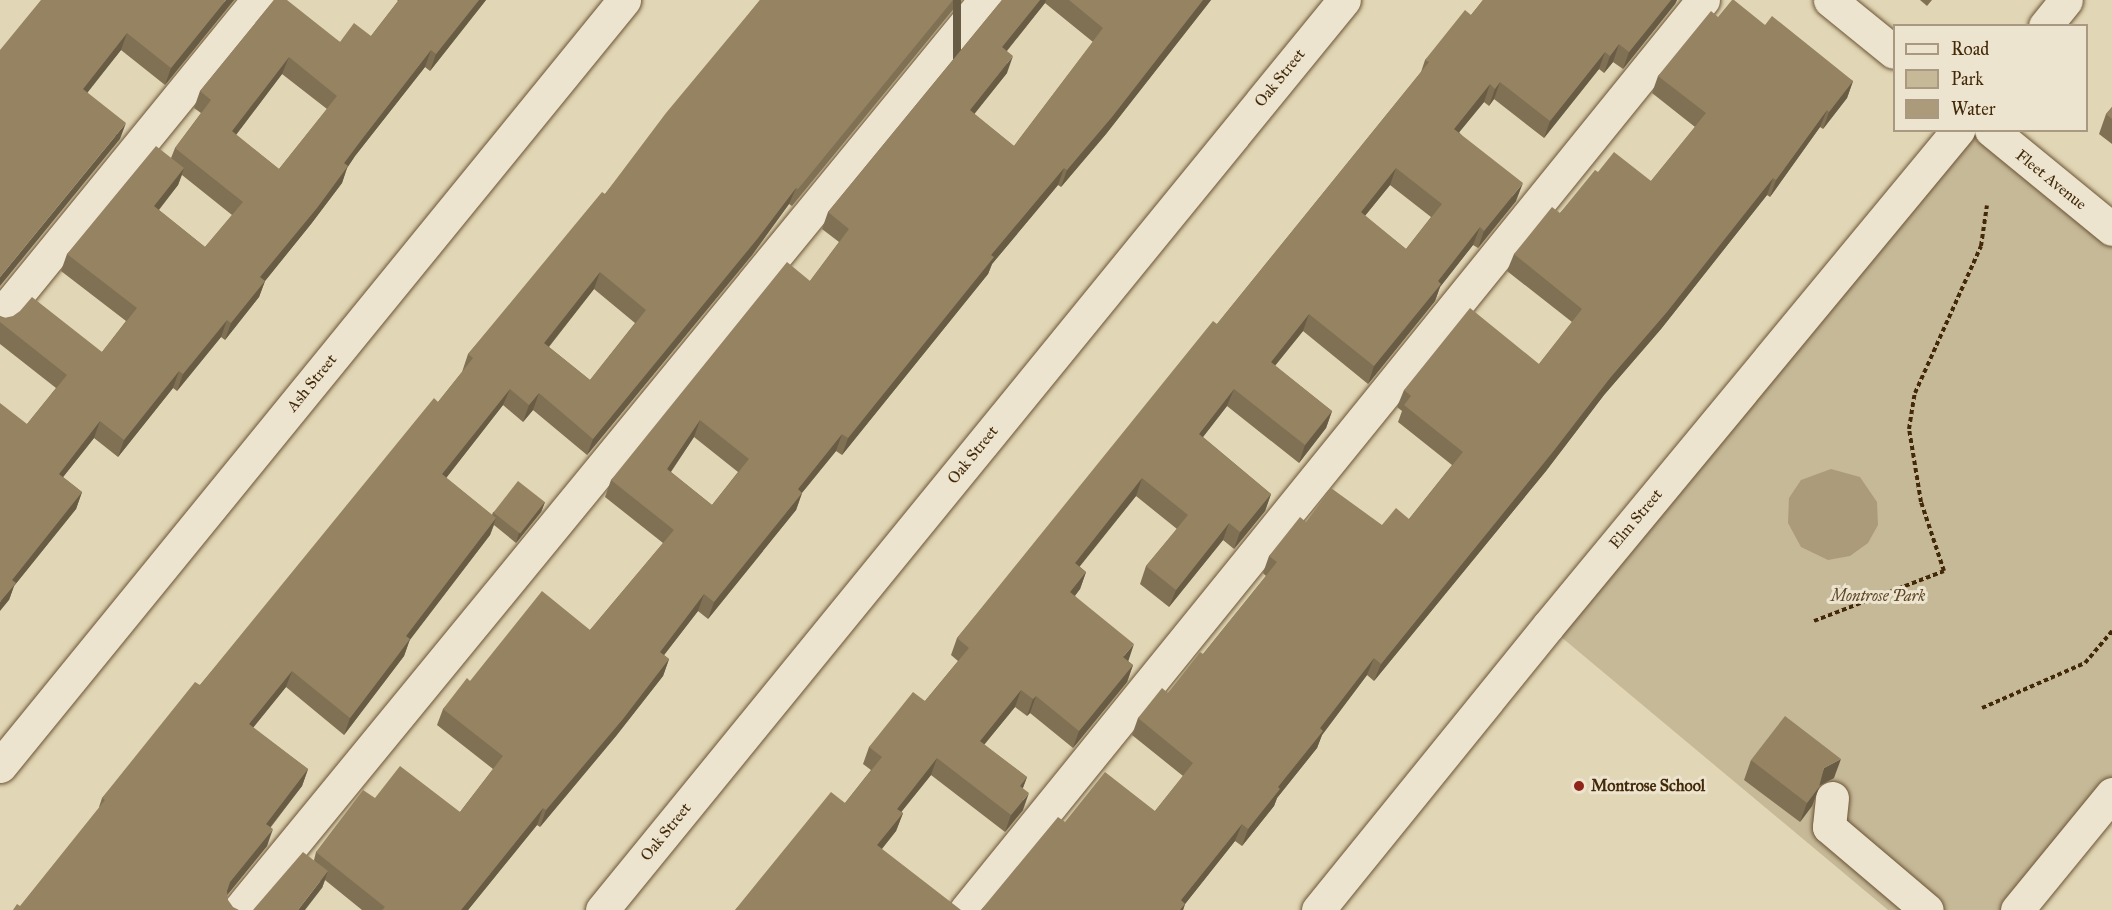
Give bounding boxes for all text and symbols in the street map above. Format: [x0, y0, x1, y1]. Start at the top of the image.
legend [1893, 24, 2088, 132]
text: Road [1951, 38, 1989, 60]
street label: Oak Street [1251, 45, 1309, 111]
text: Park [1951, 68, 1984, 90]
text: Water [1951, 98, 1995, 120]
street label: Fleet Avenue [2012, 146, 2090, 214]
street label: Ash Street [283, 350, 341, 416]
street label: Oak Street [944, 422, 1002, 488]
street label: Elm Street [1605, 485, 1667, 553]
park label: Montrose Park [1831, 586, 1925, 606]
place label: Montrose School [1591, 776, 1705, 796]
marker: Montrose School [1572, 779, 1586, 793]
street label: Oak Street [637, 799, 695, 865]

